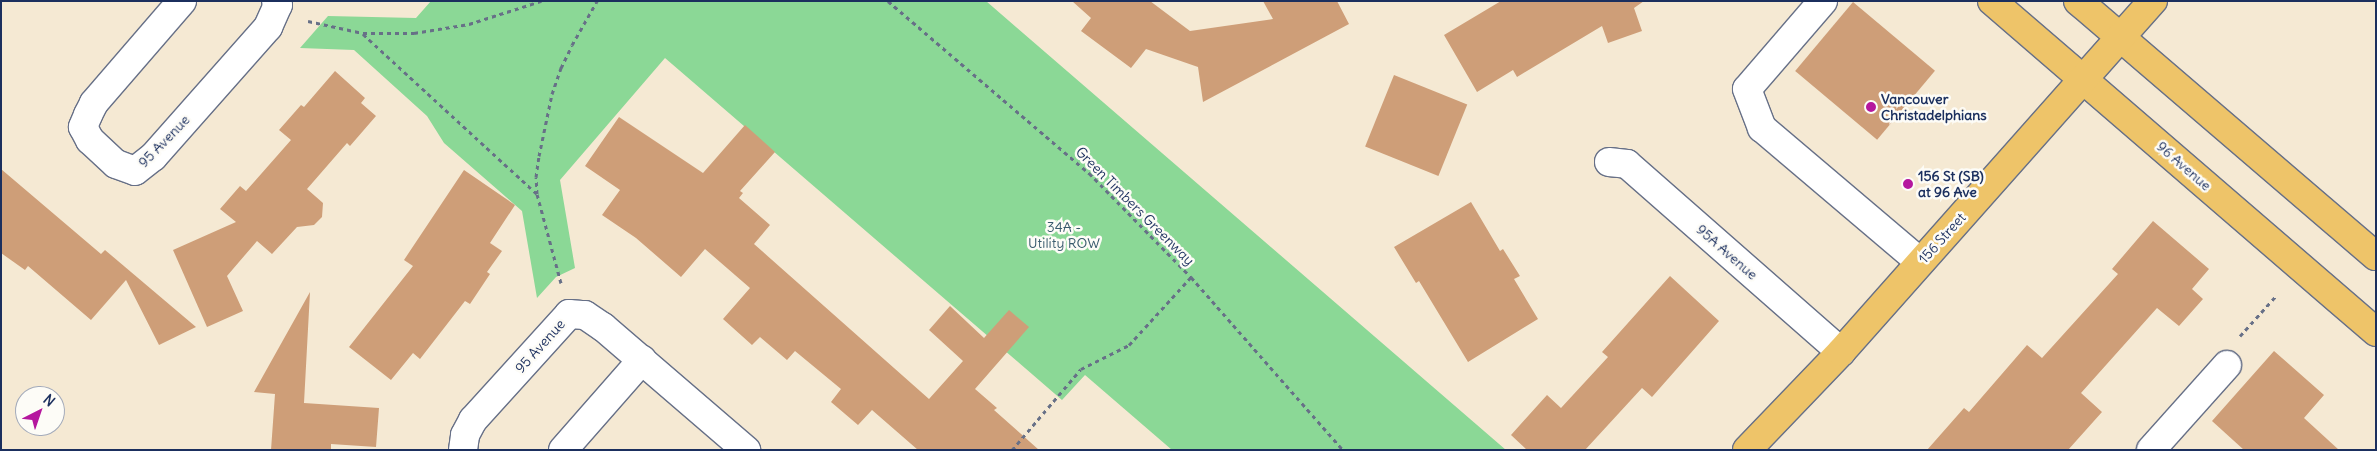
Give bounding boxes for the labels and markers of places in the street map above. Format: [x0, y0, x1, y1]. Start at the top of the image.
place label: Vancouver Christadelphians [1881, 91, 1987, 124]
marker: Vancouver Christadelphians [1865, 101, 1877, 113]
place label: 156 St (SB) at 96 Ave [1918, 168, 1984, 200]
marker: 156 St (SB) at 96 Ave [1902, 178, 1914, 190]

